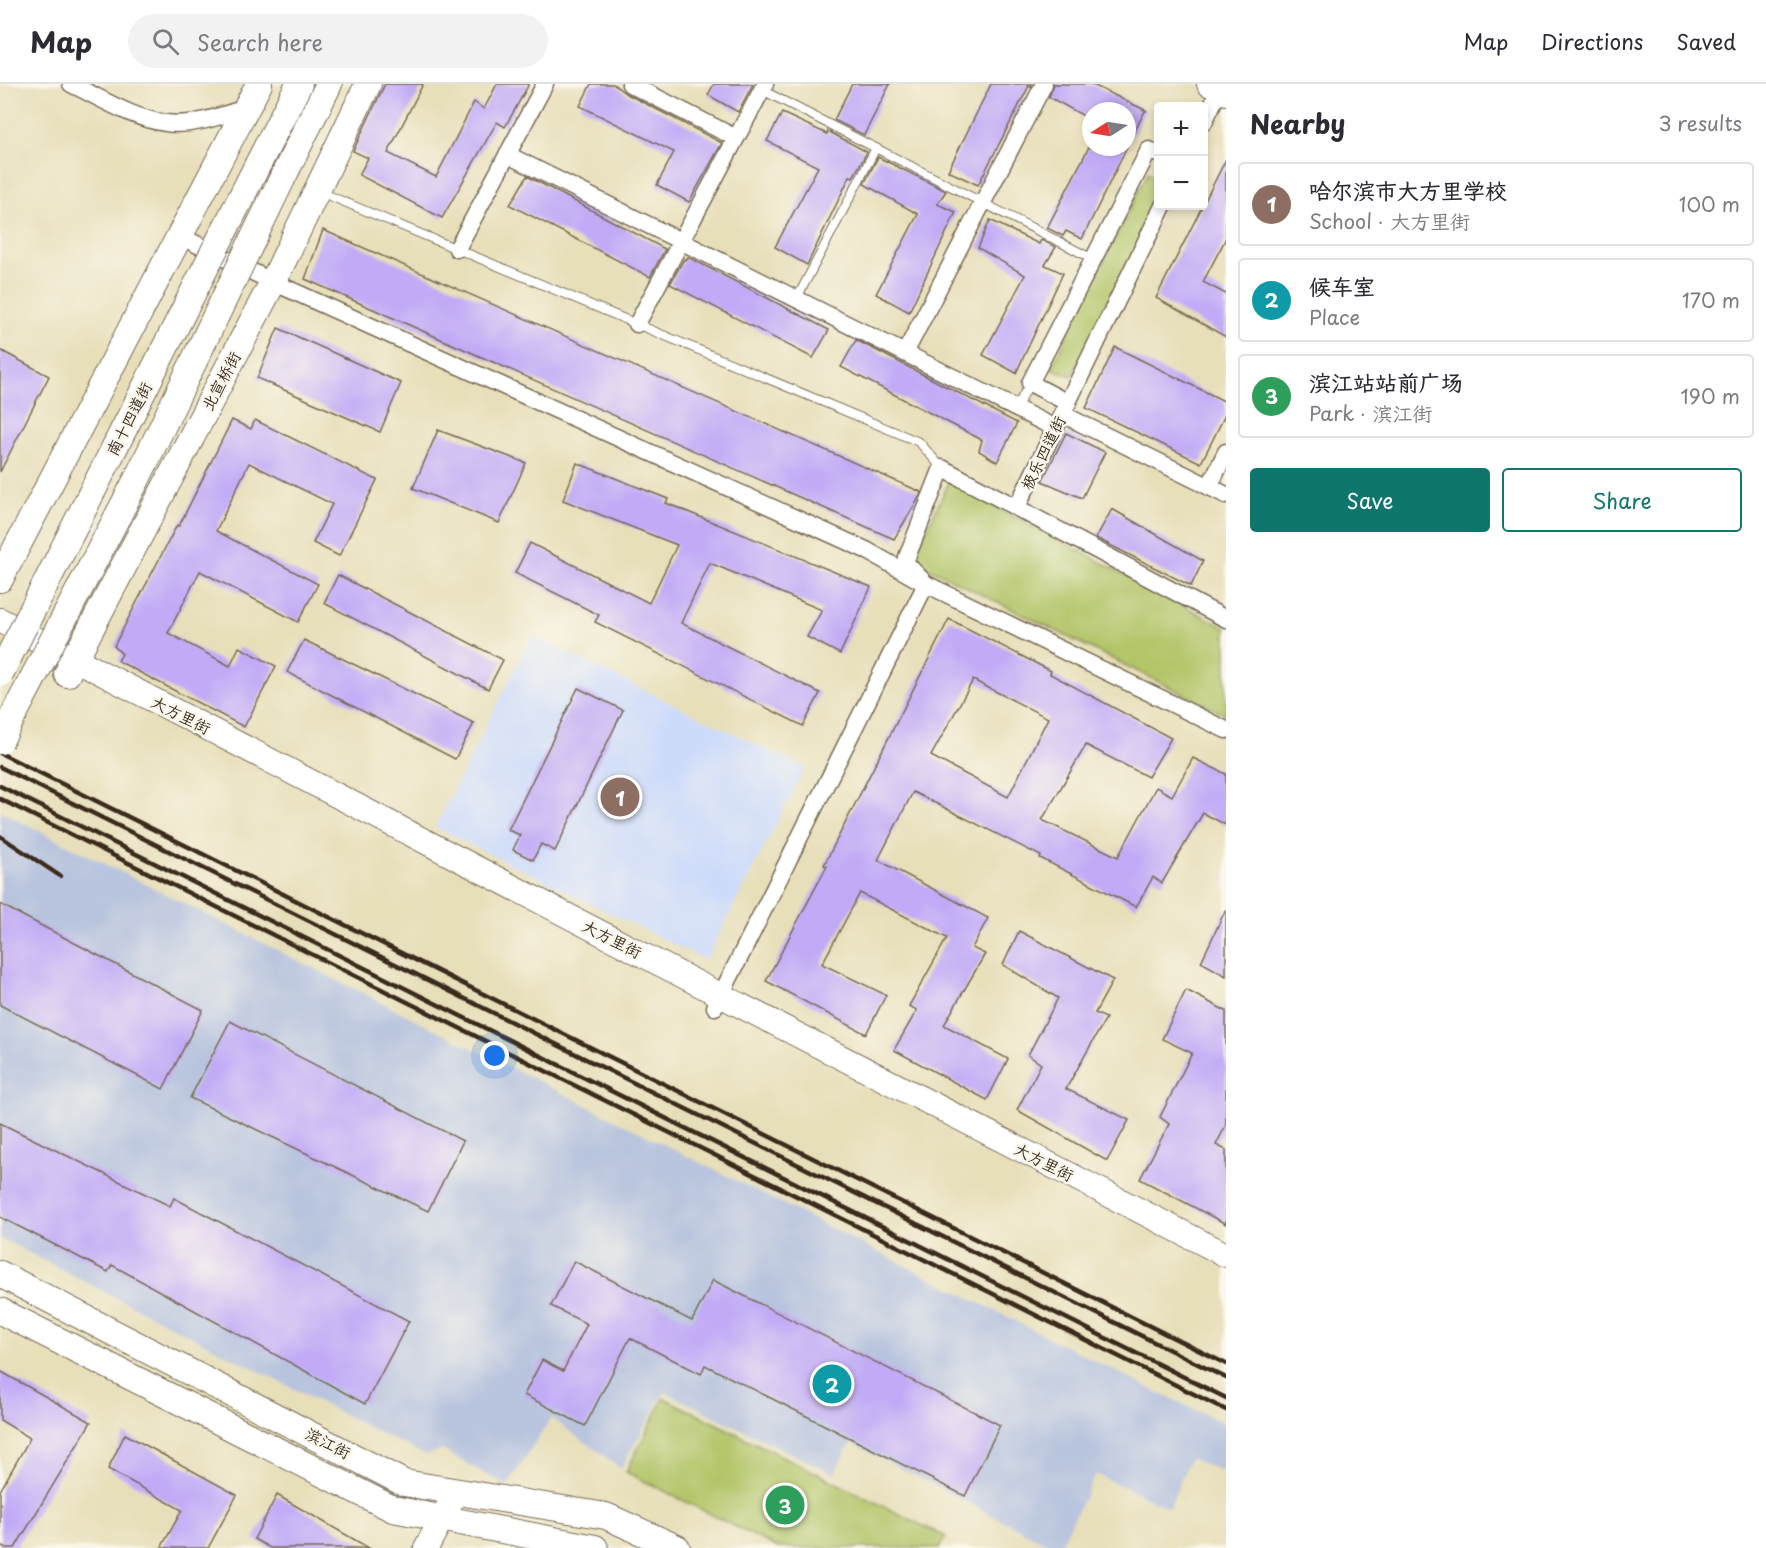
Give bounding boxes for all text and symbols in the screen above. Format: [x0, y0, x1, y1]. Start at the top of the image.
search box [128, 14, 548, 68]
text: Map [30, 20, 92, 63]
icon: search [149, 25, 182, 58]
text: Search here [197, 25, 323, 58]
text: Map [1463, 25, 1508, 57]
text: Directions [1541, 25, 1643, 57]
text: Saved [1676, 25, 1736, 57]
north arrow [1082, 102, 1136, 156]
map controls [1154, 102, 1208, 210]
button: + [1154, 102, 1208, 156]
text: Nearby [1250, 104, 1345, 143]
text: 3 results [1659, 108, 1742, 138]
button: − [1154, 156, 1208, 210]
text: 哈尔滨市大方里学校 [1309, 173, 1507, 206]
text: 1 [1267, 189, 1276, 219]
text: 100 m [1679, 189, 1740, 219]
text: School · 大方里街 [1309, 206, 1470, 236]
text: 候车室 [1309, 269, 1375, 302]
text: 2 [1264, 285, 1279, 315]
text: 170 m [1682, 285, 1740, 315]
text: Place [1309, 302, 1360, 332]
street label: 北宣桥街 [194, 347, 246, 414]
text: 滨江站站前广场 [1309, 365, 1463, 398]
street label: 南十四道街 [99, 377, 157, 460]
text: 3 [1265, 381, 1278, 411]
text: 190 m [1681, 381, 1740, 411]
text: Park · 滨江街 [1309, 398, 1432, 428]
street label: 极乐四道街 [1014, 411, 1070, 494]
button: Save [1250, 468, 1490, 532]
button: Share [1502, 468, 1742, 532]
street label: 大方里街 [147, 689, 215, 739]
pin: 1 [600, 774, 640, 820]
street label: 大方里街 [578, 913, 646, 963]
your location [480, 1041, 509, 1070]
street label: 大方里街 [1010, 1136, 1078, 1186]
pin: 2 [812, 1362, 852, 1406]
street label: 滨江街 [302, 1421, 355, 1464]
pin: 3 [766, 1482, 804, 1528]

